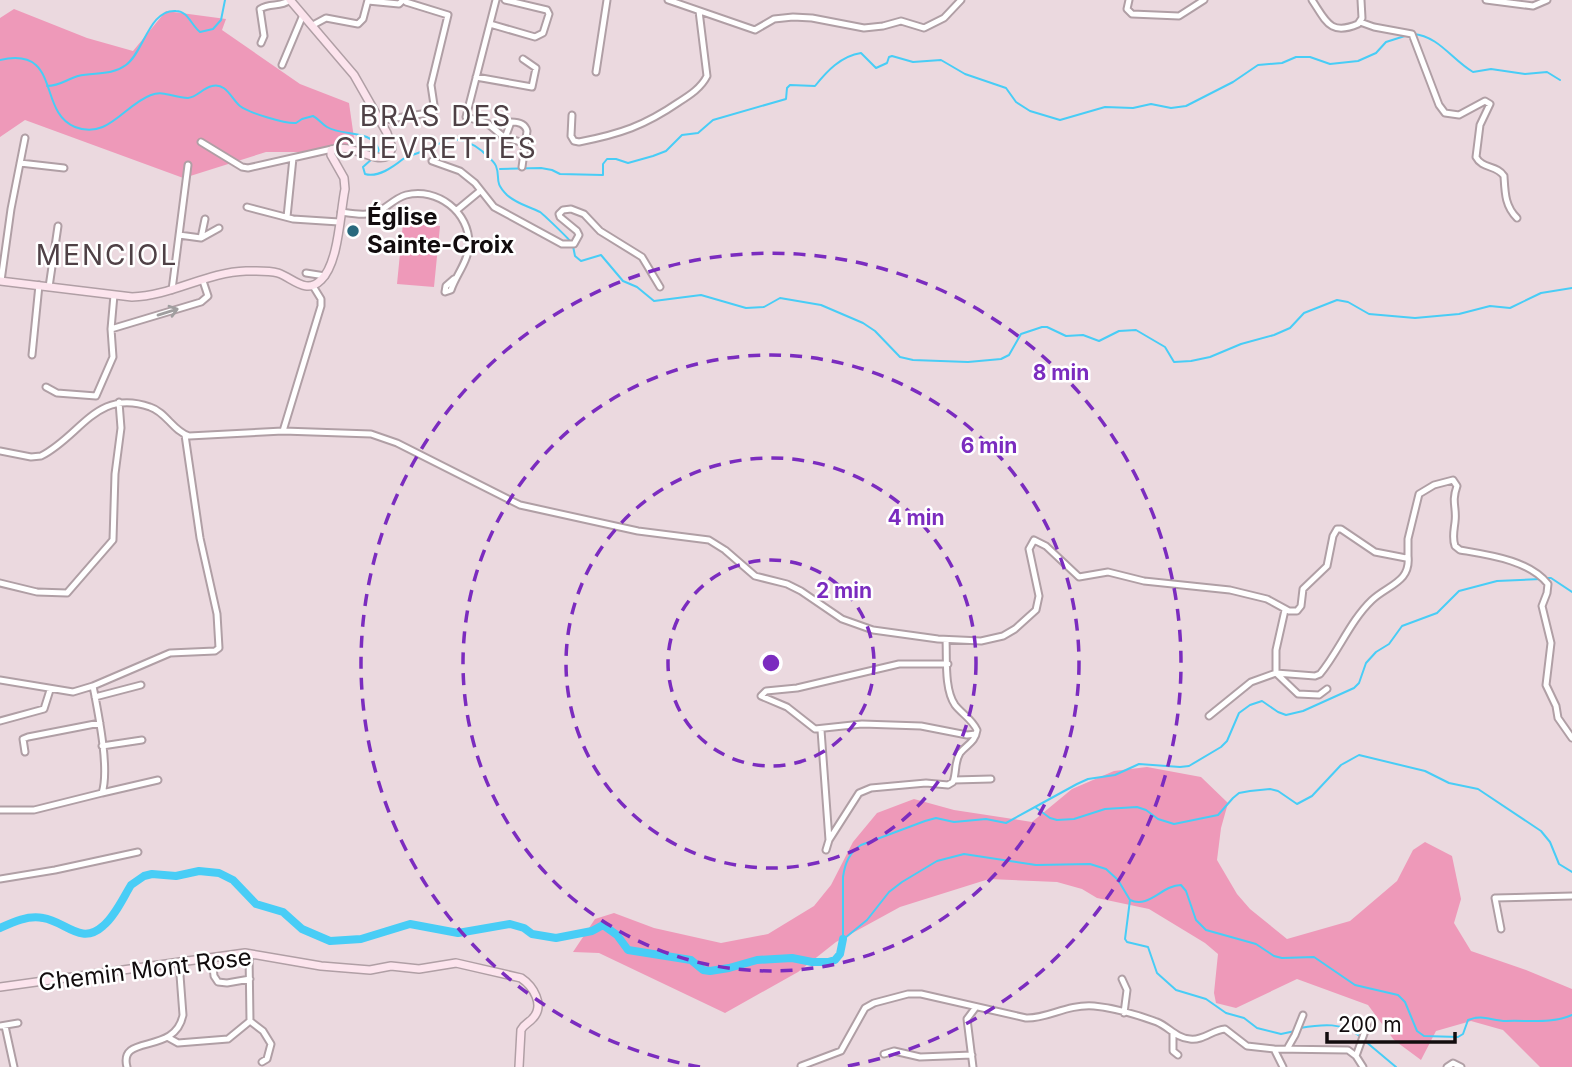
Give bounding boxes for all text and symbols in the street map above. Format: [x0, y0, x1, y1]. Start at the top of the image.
district label: BRAS DES CHEVRETTES [334, 99, 538, 165]
place label: Église Sainte-Croix [367, 202, 514, 259]
marker: Église Sainte-Croix [345, 223, 361, 239]
district label: MENCIOL [36, 238, 178, 272]
one-way arrow [157, 304, 179, 317]
text: 8 min [1033, 360, 1089, 385]
text: 6 min [961, 433, 1017, 458]
text: 4 min [887, 505, 945, 530]
text: 2 min [816, 578, 872, 603]
centre of rings [759, 651, 783, 675]
street label: Chemin Mont Rose [37, 942, 253, 997]
scale bar [1327, 1000, 1455, 1044]
text: 200 m [1338, 1012, 1402, 1037]

